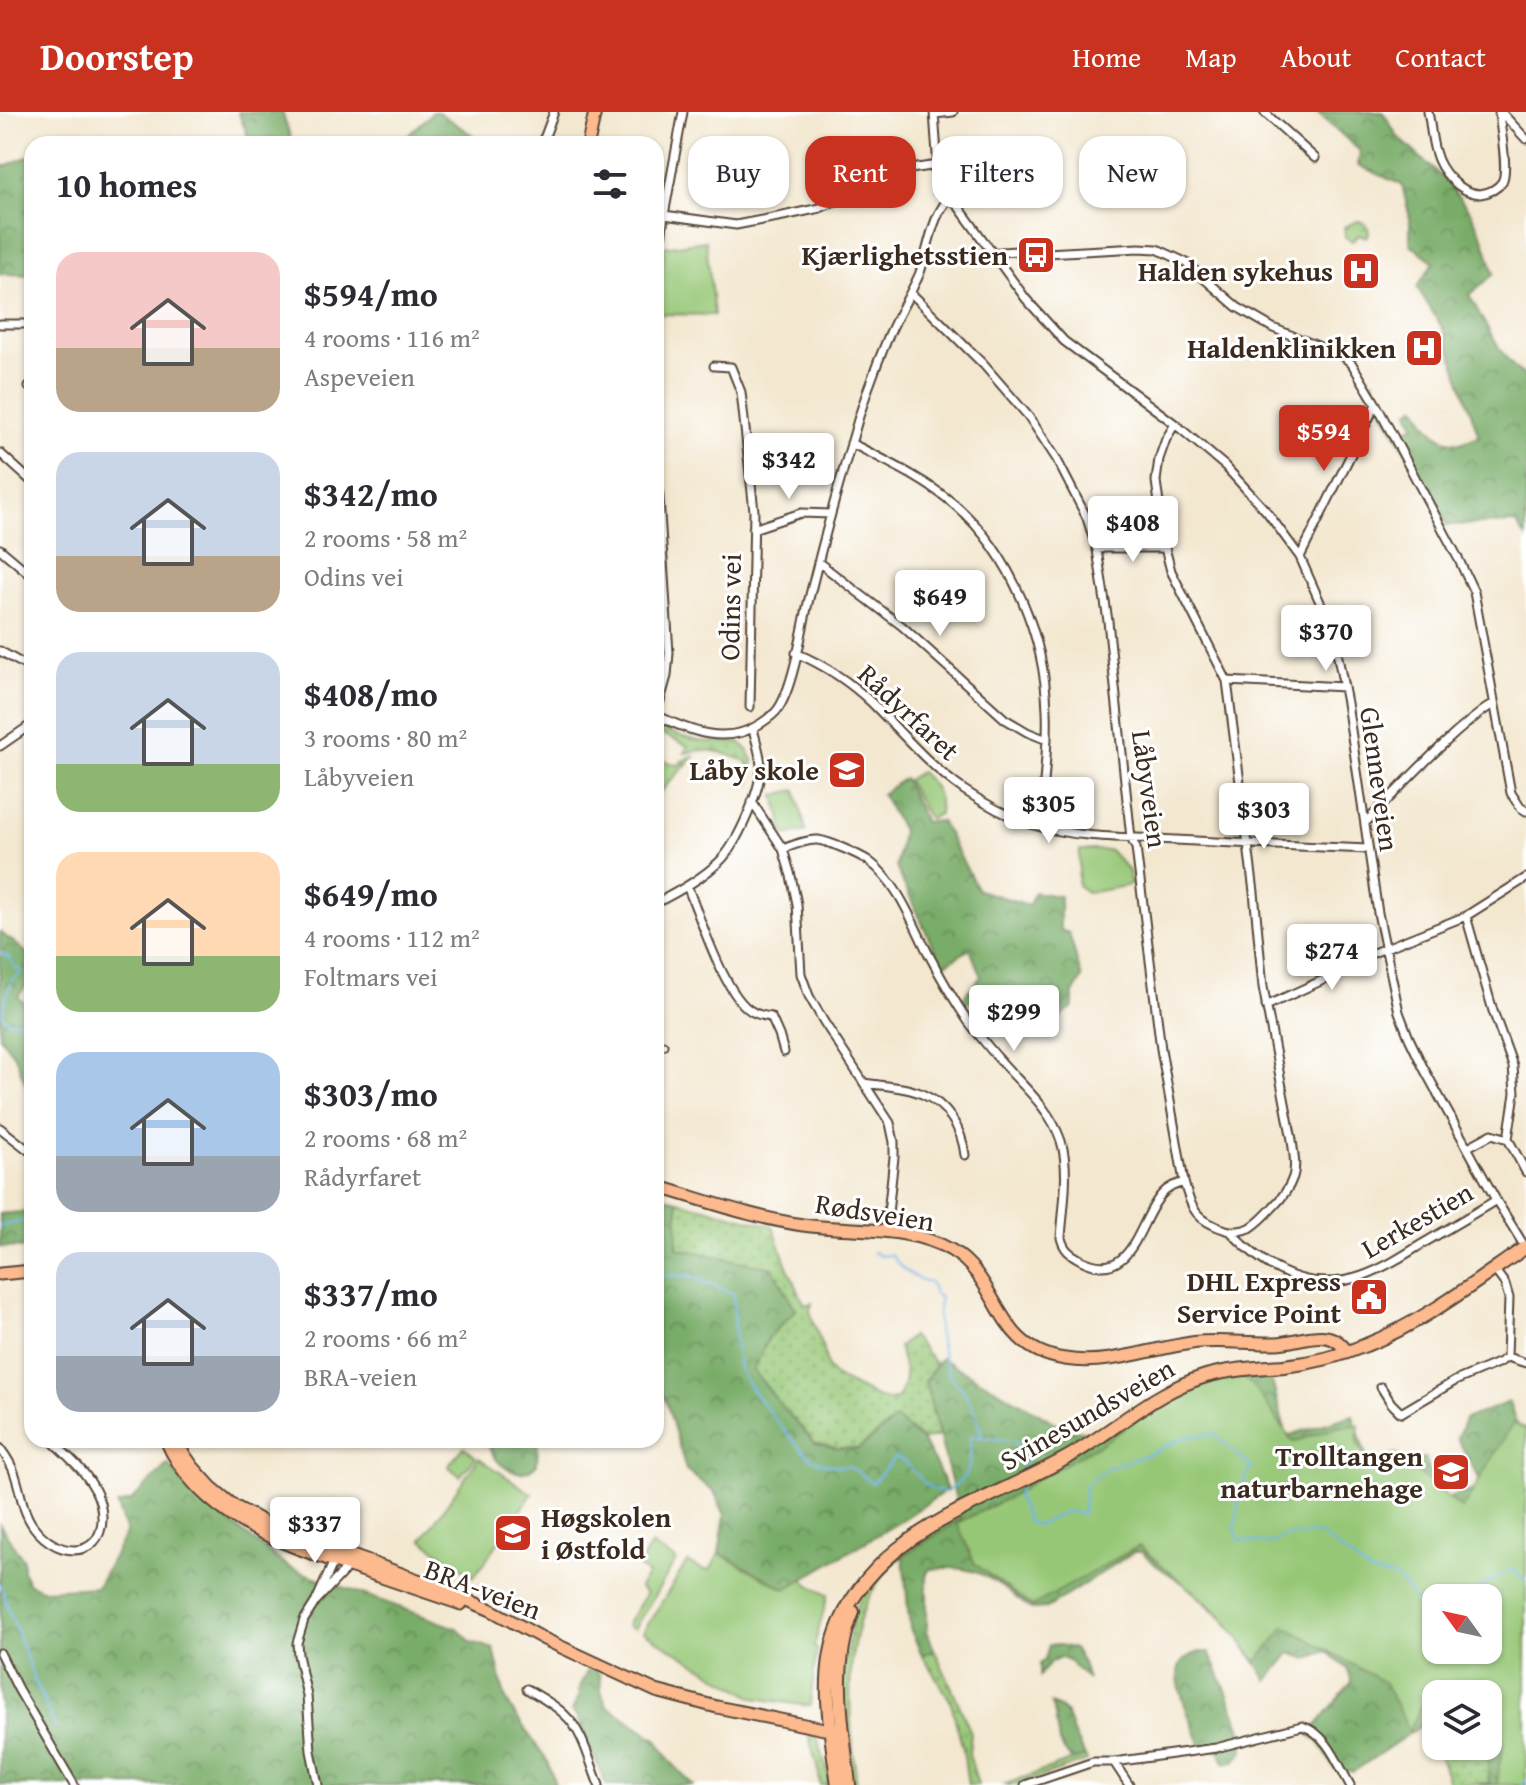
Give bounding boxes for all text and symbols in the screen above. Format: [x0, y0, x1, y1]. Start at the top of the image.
text: Doorstep [40, 28, 194, 84]
text: Home [1072, 36, 1141, 77]
text: Map [1185, 36, 1237, 77]
text: About [1281, 36, 1351, 77]
text: Contact [1395, 36, 1486, 77]
chip: Buy [688, 136, 789, 208]
chip: Rent [805, 136, 916, 208]
chip: Filters [932, 136, 1063, 208]
chip: New [1079, 136, 1186, 208]
text: 10 homes [56, 160, 197, 209]
icon: filters [588, 162, 632, 206]
place label: Kjærlighetsstien [802, 234, 1008, 275]
bus stop icon: Kjærlighetsstien [1015, 234, 1057, 276]
place label: Halden sykehus [1138, 250, 1333, 291]
hospital icon: Halden sykehus [1340, 250, 1382, 292]
text: $594/mo [304, 269, 438, 318]
icon: home [120, 284, 216, 380]
text: 4 rooms · 116 m² [304, 318, 480, 357]
place label: Haldenklinikken [1187, 327, 1396, 368]
hospital icon: Haldenklinikken [1403, 327, 1445, 369]
text: Aspeveien [304, 357, 415, 396]
pin: $594 [1277, 405, 1371, 473]
text: $594 [1297, 411, 1351, 450]
pin: $342 [742, 433, 836, 501]
text: $342 [762, 439, 816, 478]
text: $342/mo [304, 469, 438, 518]
icon: home [120, 484, 216, 580]
pin: $408 [1086, 496, 1180, 564]
text: $408 [1106, 502, 1160, 541]
text: 2 rooms · 58 m² [304, 518, 467, 557]
street label: Odins vei [708, 553, 751, 661]
text: Odins vei [304, 557, 403, 596]
pin: $649 [893, 570, 987, 638]
text: $649 [913, 576, 967, 615]
pin: $370 [1279, 605, 1373, 673]
text: $370 [1299, 611, 1353, 650]
street label: Rådyrfaret [849, 654, 970, 770]
text: $408/mo [304, 669, 438, 718]
icon: home [120, 684, 216, 780]
street label: Glenneveien [1350, 704, 1411, 854]
text: 3 rooms · 80 m² [304, 718, 467, 757]
street label: Låbyveien [1122, 727, 1179, 851]
place label: Låby skole [690, 749, 819, 790]
school or university icon: Låby skole [826, 749, 868, 791]
text: Låbyveien [304, 757, 414, 796]
pin: $305 [1002, 777, 1096, 845]
text: $305 [1022, 783, 1076, 822]
pin: $303 [1217, 783, 1311, 851]
text: $303 [1237, 789, 1291, 828]
text: $649/mo [304, 869, 438, 918]
icon: home [120, 884, 216, 980]
text: 4 rooms · 112 m² [304, 918, 480, 957]
pin: $274 [1285, 924, 1379, 992]
text: $274 [1305, 930, 1359, 969]
text: Foltmars vei [304, 957, 438, 996]
pin: $299 [967, 985, 1061, 1053]
text: $299 [987, 991, 1041, 1030]
text: $303/mo [304, 1069, 438, 1118]
icon: home [120, 1084, 216, 1180]
text: 2 rooms · 68 m² [304, 1118, 467, 1157]
text: Rådyrfaret [304, 1157, 421, 1196]
street label: Lerkestien [1353, 1171, 1480, 1268]
street label: Rødsveien [813, 1182, 938, 1241]
place label: DHL Express Service Point [1177, 1260, 1341, 1333]
text: $337/mo [304, 1269, 438, 1318]
public building icon: DHL Express Service Point [1348, 1276, 1390, 1318]
icon: home [120, 1284, 216, 1380]
text: 2 rooms · 66 m² [304, 1318, 467, 1357]
street label: Svinesundsveien [992, 1347, 1182, 1480]
text: BRA-veien [304, 1357, 417, 1396]
place label: Trolltangen naturbarnehage [1220, 1435, 1423, 1508]
school or university icon: Trolltangen naturbarnehage [1430, 1451, 1472, 1493]
place label: Høgskolen i Østfold [541, 1496, 672, 1569]
pin: $337 [268, 1497, 362, 1565]
text: $337 [288, 1503, 342, 1542]
school or university icon: Høgskolen i Østfold [492, 1512, 534, 1554]
street label: BRA-veien [419, 1548, 548, 1630]
north arrow [1422, 1584, 1502, 1664]
map controls [1422, 1584, 1502, 1760]
button: layers [1422, 1680, 1502, 1760]

